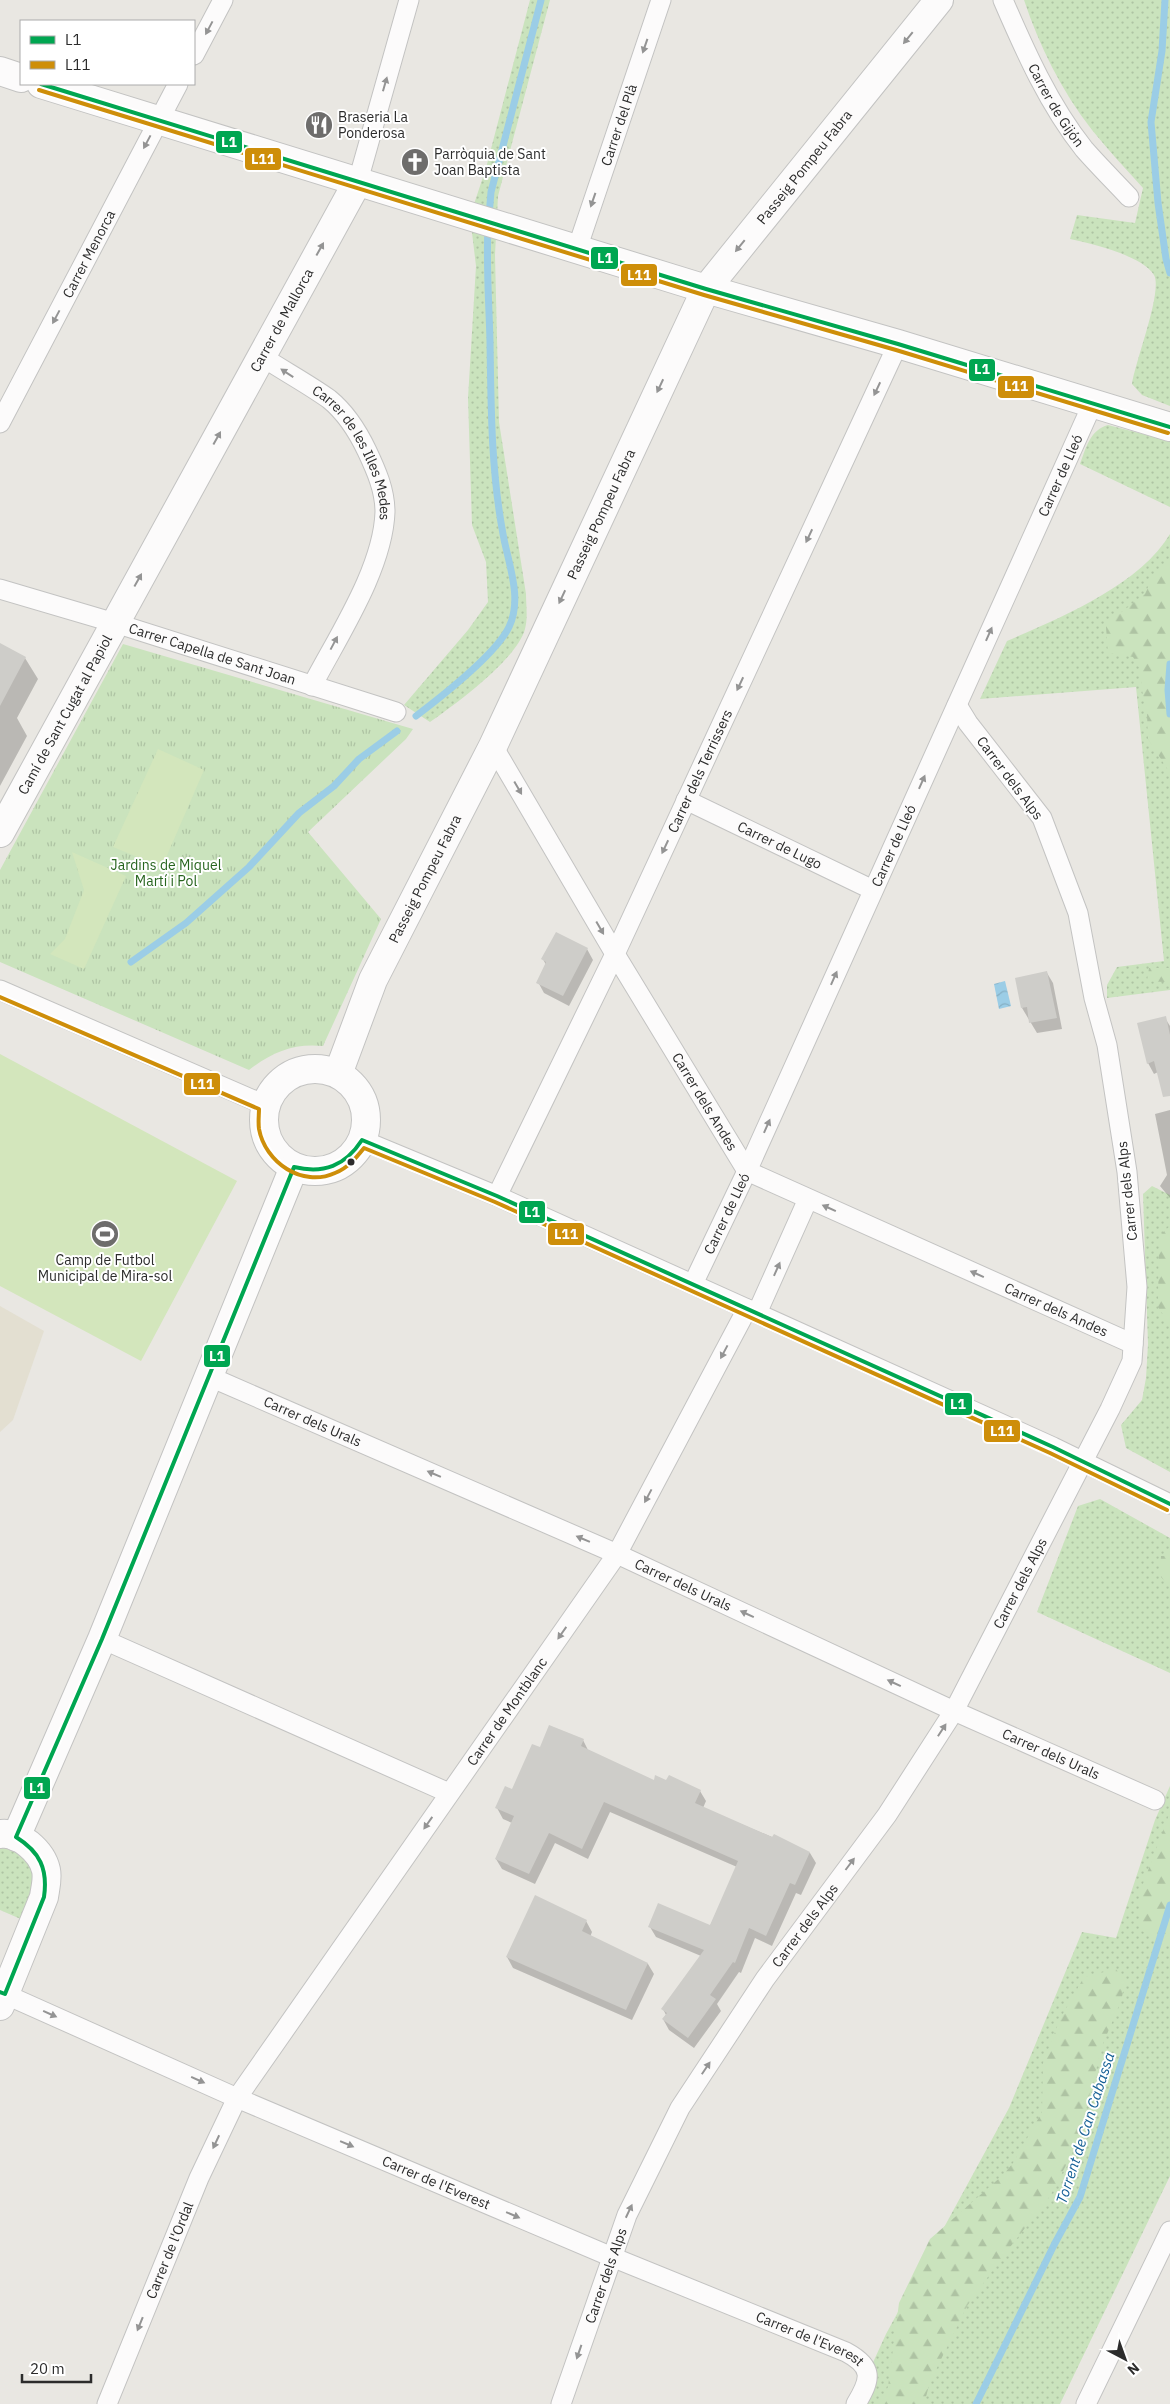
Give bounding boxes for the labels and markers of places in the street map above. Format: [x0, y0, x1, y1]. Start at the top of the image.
place label: Braseria La Ponderosa [338, 108, 409, 142]
restaurant icon: Braseria La Ponderosa [304, 110, 334, 140]
place label: Parròquia de Sant Joan Baptista [434, 145, 546, 179]
church icon: Parròquia de Sant Joan Baptista [400, 147, 430, 177]
unlabelled marker [346, 1157, 356, 1167]
sports icon: Camp de Futbol Municipal de Mira-sol [90, 1219, 120, 1249]
place label: Camp de Futbol Municipal de Mira-sol [38, 1251, 172, 1285]

